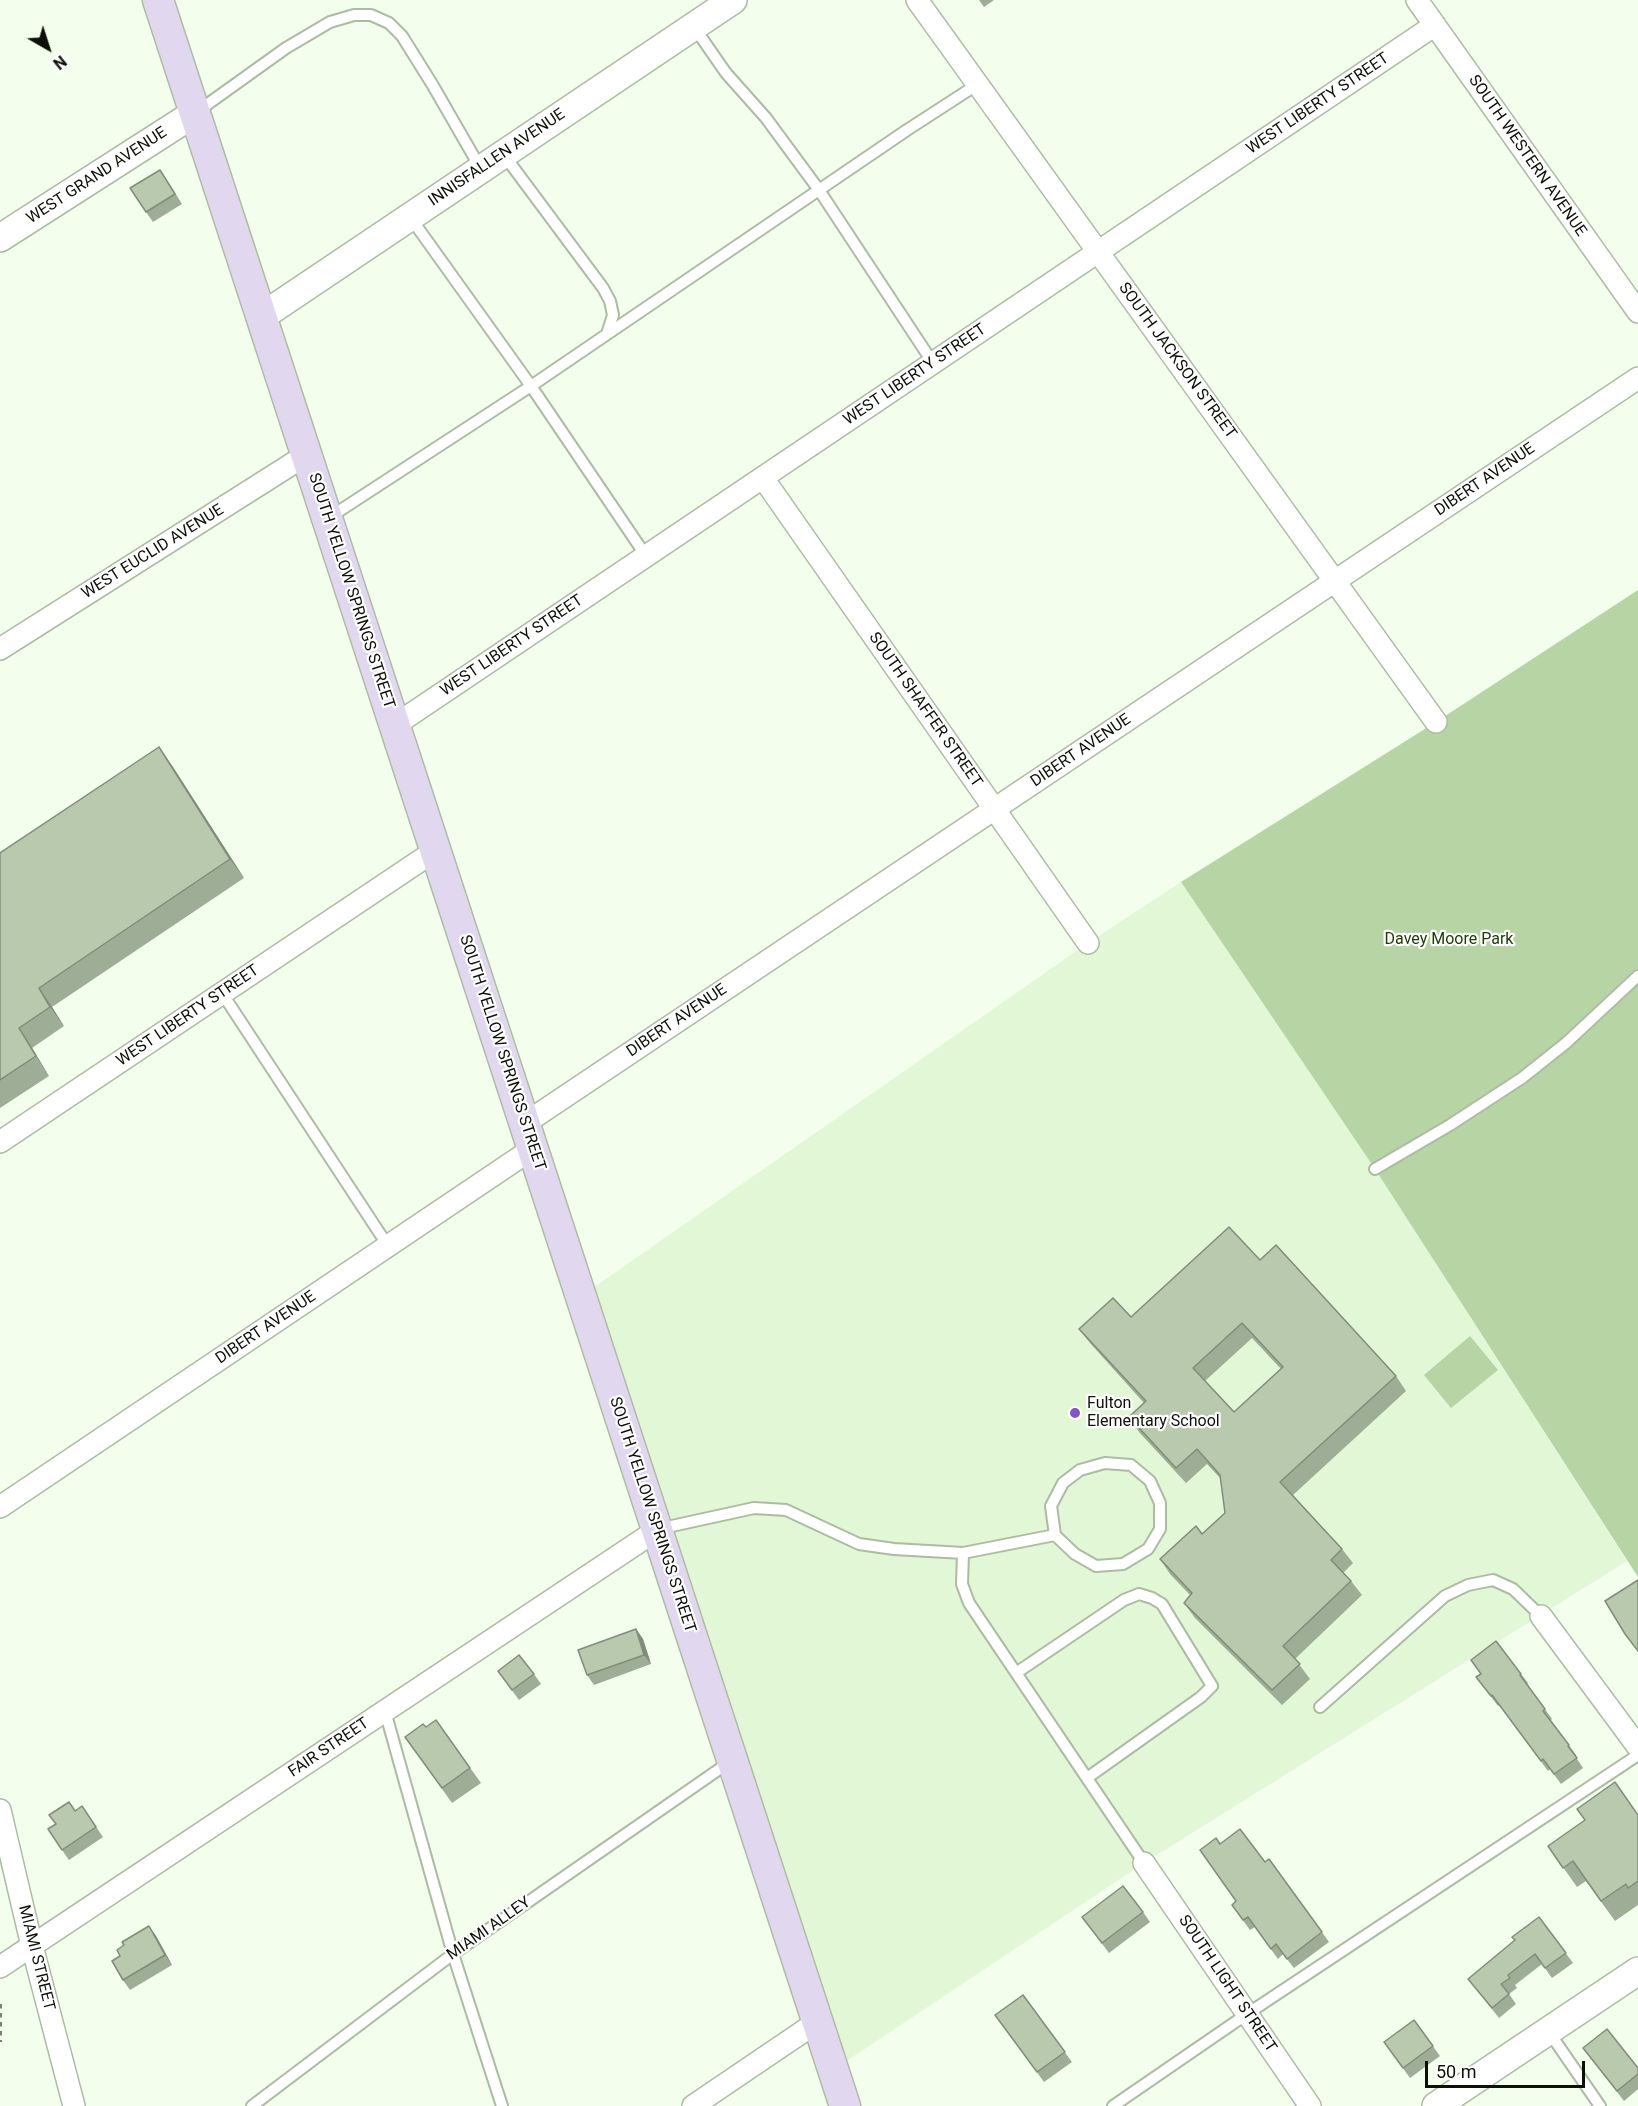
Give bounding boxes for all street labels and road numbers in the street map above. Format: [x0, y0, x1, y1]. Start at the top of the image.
street label: WEST LIBERTY STREET [1243, 49, 1393, 159]
street label: SOUTH WESTERN AVENUE [1464, 72, 1590, 240]
street label: INNISFALLEN AVENUE [425, 105, 569, 211]
street label: WEST GRAND AVENUE [23, 123, 171, 229]
street label: SOUTH JACKSON STREET [1114, 279, 1240, 443]
street label: WEST LIBERTY STREET [840, 320, 990, 430]
street label: DIBERT AVENUE [1431, 439, 1539, 521]
street label: SOUTH YELLOW SPRINGS STREET [304, 471, 398, 711]
street label: WEST EUCLID AVENUE [79, 501, 227, 603]
street label: WEST LIBERTY STREET [437, 591, 587, 701]
street label: SOUTH SHAFFER STREET [864, 629, 986, 791]
street label: DIBERT AVENUE [1027, 710, 1135, 792]
street label: SOUTH YELLOW SPRINGS STREET [455, 933, 549, 1173]
street label: WEST LIBERTY STREET [113, 961, 263, 1071]
street label: DIBERT AVENUE [623, 980, 731, 1062]
street label: DIBERT AVENUE [212, 1287, 320, 1369]
street label: SOUTH YELLOW SPRINGS STREET [605, 1395, 699, 1635]
street label: FAIR STREET [285, 1714, 373, 1782]
street label: MIAMI ALLEY [444, 1893, 534, 1965]
street label: MIAMI STREET [14, 1903, 58, 2013]
street label: SOUTH LIGHT STREET [1174, 1912, 1280, 2056]

